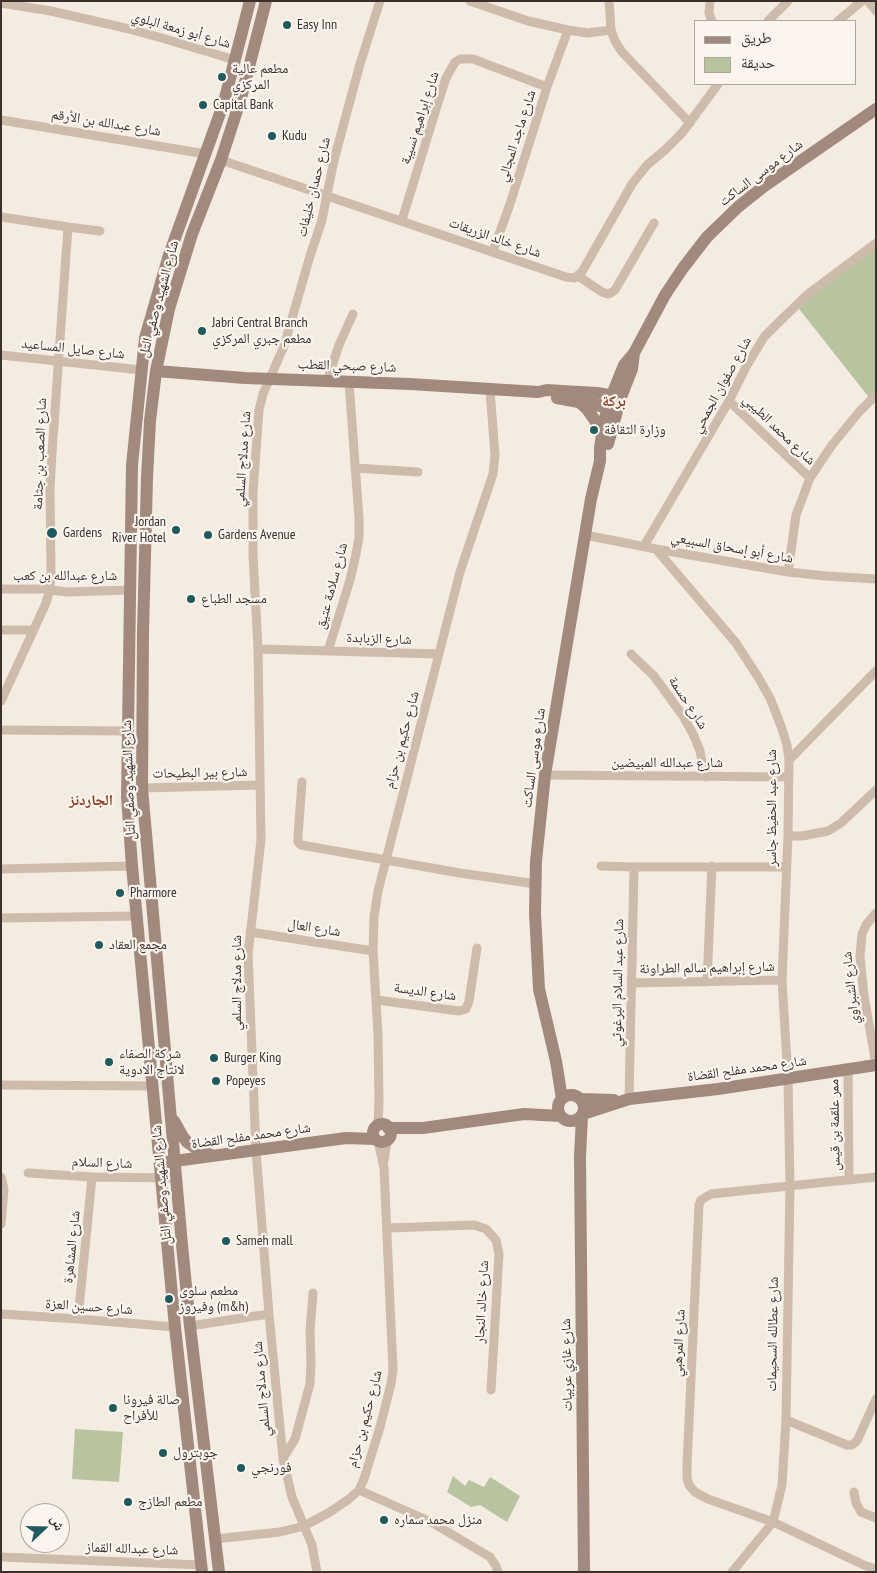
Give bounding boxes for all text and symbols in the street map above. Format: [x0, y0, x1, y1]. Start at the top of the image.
street label: شارع أبو زمعة البلوي [130, 8, 232, 52]
place label: Easy Inn [297, 17, 337, 33]
marker: Easy Inn [281, 19, 293, 31]
legend [694, 20, 857, 85]
text: طريق [741, 28, 772, 47]
text: حديقة [741, 53, 775, 72]
place label: مطعم عالية المركزي [232, 61, 288, 94]
street label: شارع إبراهيم نسيبة [397, 69, 443, 167]
marker: مطعم عالية المركزي [216, 71, 228, 83]
street label: شارع ماجد المجالي [494, 88, 540, 184]
place label: Capital Bank [213, 97, 273, 113]
marker: Capital Bank [197, 99, 209, 111]
street label: شارع عبدالله بن الأرقم [50, 106, 162, 140]
place label: Kudu [282, 128, 307, 144]
marker: Kudu [266, 130, 278, 142]
street label: شارع حمدان خليفات [293, 135, 335, 239]
street label: شارع موسى الساكت [716, 136, 806, 210]
street label: شارع خالد الزريقات [447, 214, 543, 262]
street label: شارع الشهيد وصفي التل [135, 239, 183, 359]
place label: Jabri Central Branch مطعم جبري المركزي [212, 315, 311, 348]
marker: Jabri Central Branch مطعم جبري المركزي [196, 325, 208, 337]
street label: شارع صفوان الجمحي [689, 334, 755, 436]
street label: شارع صايل المساعيد [20, 335, 126, 363]
street label: شارع صبحي القطب [297, 356, 397, 376]
street label: شارع محمد الطيبي [739, 391, 819, 469]
district label: بركة [602, 393, 626, 411]
street label: شارع الصعب بن جثامة [30, 398, 50, 510]
street label: شارع مدلاج السلمي [231, 410, 255, 508]
place label: وزارة الثقافة [604, 422, 666, 438]
marker: وزارة الثقافة [588, 424, 600, 436]
place label: Jordan River Hotel [112, 514, 166, 546]
marker: Jordan River Hotel [170, 524, 182, 536]
place label: Gardens [63, 525, 102, 541]
marker: Gardens [45, 526, 59, 540]
place label: Gardens Avenue [218, 527, 295, 543]
marker: Gardens Avenue [202, 529, 214, 541]
street label: شارع أبو إسحاق السبيعي [670, 529, 794, 567]
street label: شارع سلامة عتيق [312, 541, 352, 631]
street label: شارع عبدالله بن كعب [13, 568, 117, 584]
place label: مسجد الطباع [201, 591, 267, 607]
marker: مسجد الطباع [185, 593, 197, 605]
street label: شارع الزبابدة [346, 629, 412, 649]
street label: شارع حسمة [665, 673, 711, 733]
street label: شارع حكيم بن حزام [381, 690, 423, 790]
street label: شارع موسى الساكت [519, 707, 549, 809]
street label: شارع الشهيد وصفي التل [119, 720, 139, 840]
street label: شارع عبد الحفيظ جاسر [764, 749, 780, 867]
street label: شارع عبدالله المبيضين [611, 755, 723, 771]
street label: شارع بير البطيحات [152, 764, 248, 782]
district label: الجاردنز [69, 792, 113, 810]
place label: Pharmore [130, 885, 177, 901]
marker: Pharmore [114, 887, 126, 899]
street label: شارع العال [286, 916, 342, 940]
street label: شارع عبد السلام البرغوثي [608, 919, 628, 1047]
street label: شارع مدلاج السلمي [229, 935, 245, 1031]
place label: مجمع العقاد [109, 937, 167, 953]
marker: مجمع العقاد [93, 939, 105, 951]
street label: شارع الشبراوي [839, 951, 863, 1025]
street label: شارع إبراهيم سالم الطراونة [639, 958, 775, 978]
street label: شارع الديسة [393, 979, 457, 1005]
place label: شركة الصفاء لانتاج الادوية [119, 1046, 185, 1078]
place label: Burger King [224, 1050, 281, 1066]
marker: Burger King [208, 1052, 220, 1064]
street label: شارع محمد مفلح القضاة [686, 1052, 808, 1086]
marker: شركة الصفاء لانتاج الادوية [103, 1056, 115, 1068]
place label: Popeyes [226, 1073, 265, 1089]
marker: Popeyes [210, 1075, 222, 1087]
street label: ممر علقمة بن قيس [826, 1079, 844, 1171]
street label: شارع محمد مفلح القضاة [190, 1119, 312, 1153]
street label: شارع الشهيد وصفي التل [148, 1124, 176, 1246]
street label: شارع السلام [71, 1154, 133, 1172]
street label: شارع المشاهرة [60, 1210, 84, 1284]
place label: Sameh mall [236, 1233, 293, 1249]
marker: Sameh mall [220, 1235, 232, 1247]
street label: شارع خالد النجار [471, 1260, 493, 1344]
street label: شارع عطالله السحيمات [764, 1276, 782, 1392]
place label: مطعم سلوى وفيروز (m&h) [179, 1283, 248, 1315]
marker: مطعم سلوى وفيروز (m&h) [163, 1293, 175, 1305]
street label: شارع حسين العزة [45, 1296, 133, 1318]
street label: شارع المرهبي [669, 1309, 689, 1377]
street label: شارع غازي عربيات [558, 1318, 576, 1412]
street label: شارع مدلاج السلمي [249, 1340, 275, 1438]
street label: شارع حكيم بن حزام [344, 1369, 386, 1469]
place label: صالة فيرونا للأفراح [123, 1392, 180, 1424]
marker: صالة فيرونا للأفراح [107, 1402, 119, 1414]
place label: جوبترول [173, 1445, 218, 1461]
marker: جوبترول [157, 1447, 169, 1459]
place label: فورنجي [251, 1460, 292, 1476]
marker: فورنجي [235, 1462, 247, 1474]
place label: مطعم الطازج [138, 1494, 202, 1510]
marker: مطعم الطازج [122, 1496, 134, 1508]
north arrow [20, 1503, 70, 1553]
place label: منزل محمد سماره [394, 1512, 482, 1528]
text: ش [47, 1513, 69, 1533]
marker: منزل محمد سماره [378, 1514, 390, 1526]
street label: شارع عبدالله القماز [85, 1539, 179, 1559]

